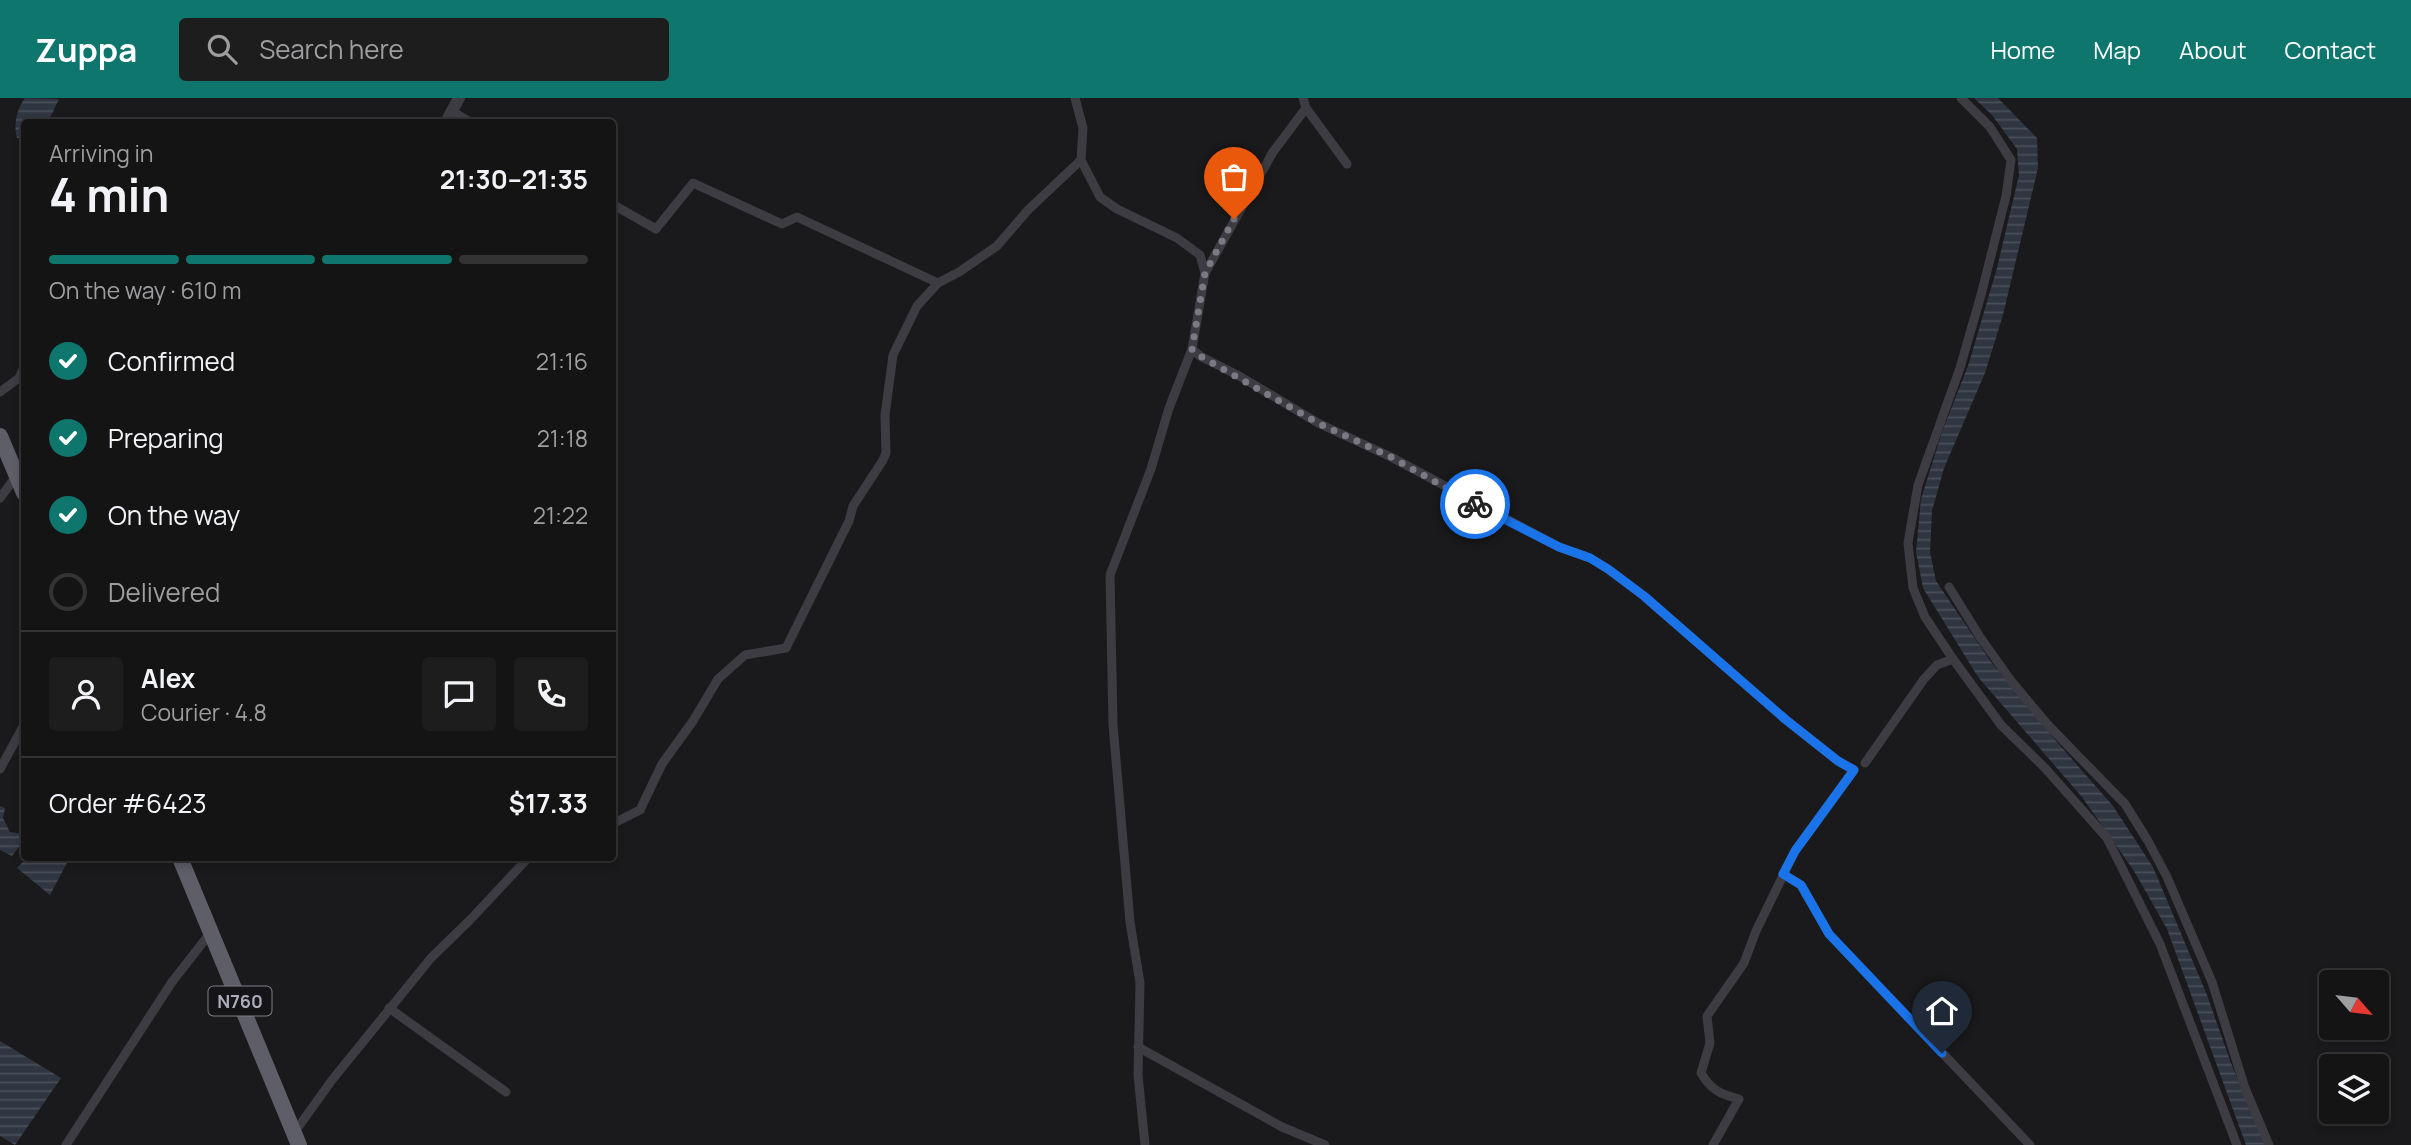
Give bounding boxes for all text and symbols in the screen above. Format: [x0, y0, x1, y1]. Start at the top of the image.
search box [179, 18, 669, 81]
text: Zuppa [35, 27, 137, 72]
icon: search [203, 30, 241, 68]
text: Search here [259, 31, 404, 67]
text: Home [1990, 33, 2055, 66]
text: Map [2093, 33, 2141, 66]
text: About [2179, 33, 2247, 66]
text: Contact [2285, 33, 2376, 66]
text: Arriving in [49, 137, 154, 169]
pin [1204, 147, 1264, 219]
icon: bag [1215, 158, 1253, 196]
text: 21:30–21:35 [440, 161, 588, 197]
text: 4 min [49, 163, 169, 226]
text: On the way · 610 m [49, 274, 241, 306]
icon: check [49, 342, 87, 380]
text: Confirmed [108, 343, 235, 379]
text: 21:16 [536, 345, 588, 377]
icon: check [49, 419, 87, 457]
text: Preparing [108, 420, 224, 456]
text: 21:18 [537, 422, 588, 454]
courier [1440, 469, 1510, 539]
icon: bike [1456, 485, 1494, 523]
icon: check [49, 496, 87, 534]
text: On the way [108, 497, 240, 533]
text: 21:22 [533, 499, 588, 531]
text: Delivered [108, 574, 220, 610]
button: person [49, 657, 123, 731]
button: chat [422, 657, 496, 731]
button: phone [514, 657, 588, 731]
text: Alex [141, 660, 195, 696]
text: Courier · 4.8 [141, 696, 267, 728]
text: Order #6423 [49, 785, 207, 821]
text: $17.33 [509, 785, 588, 821]
north arrow [2319, 970, 2389, 1040]
map controls [2319, 970, 2389, 1124]
pin [1912, 981, 1972, 1053]
road number: N760 [208, 986, 272, 1016]
icon: home [1923, 992, 1961, 1030]
button: layers [2319, 1054, 2389, 1124]

